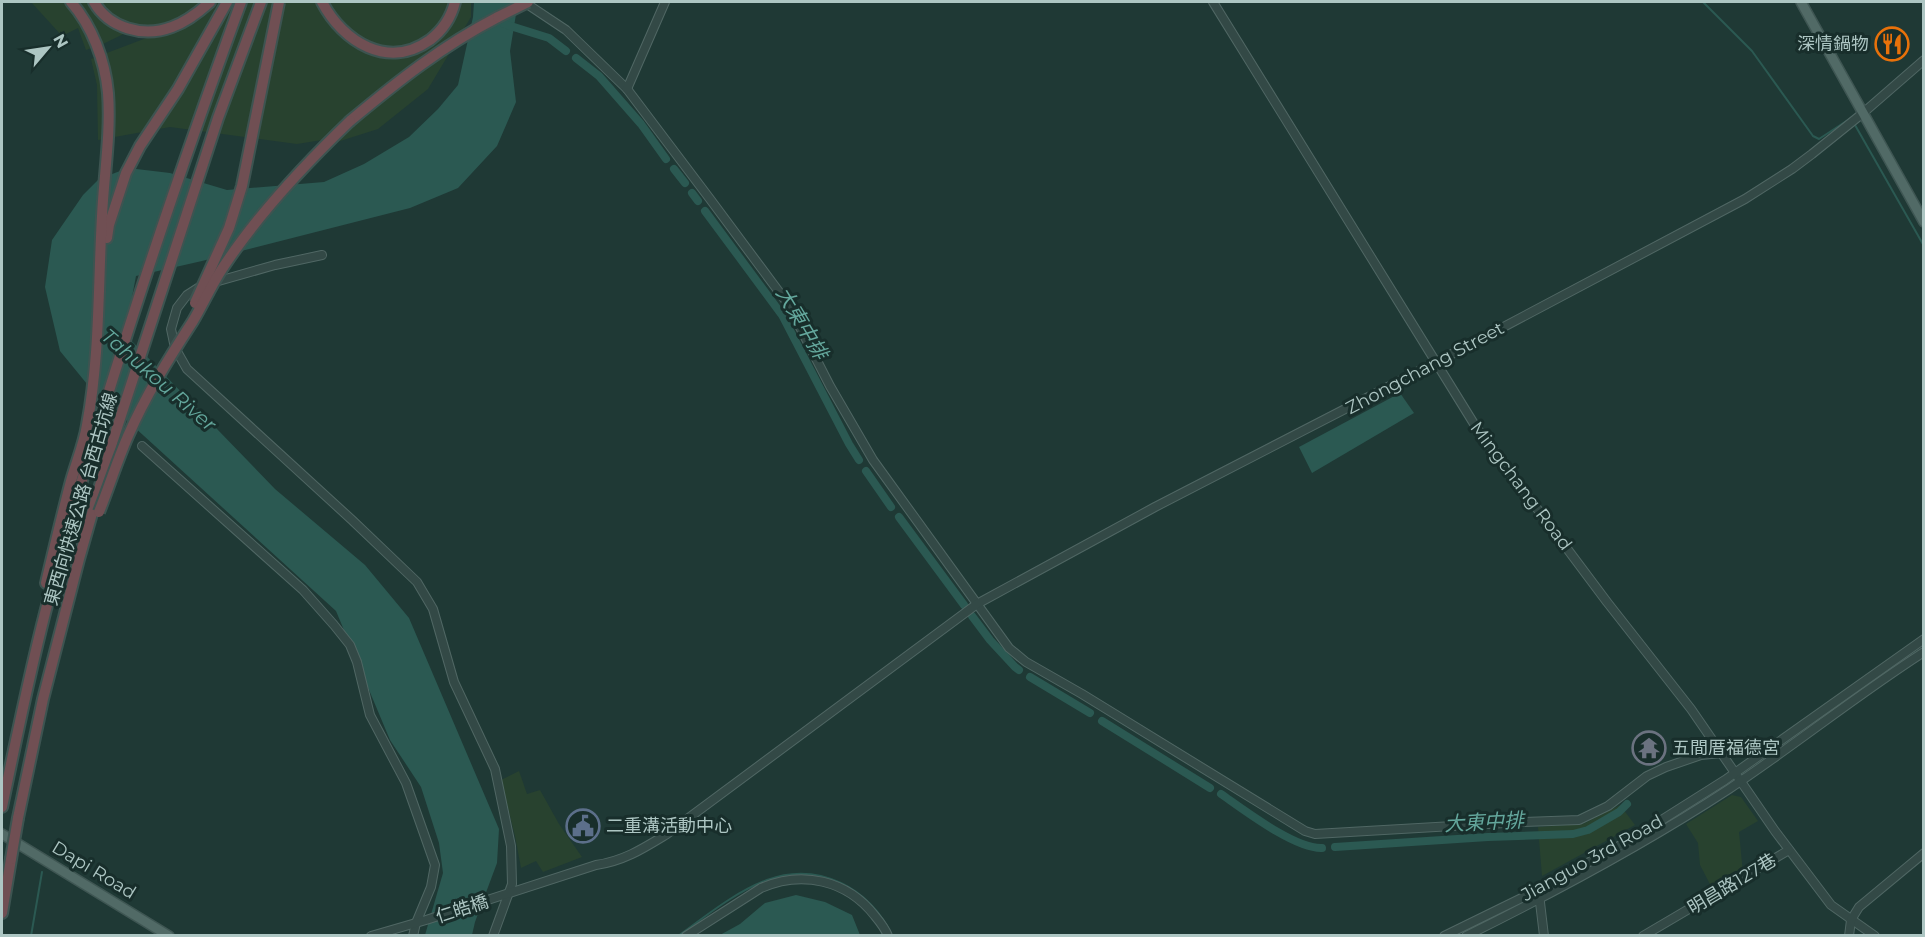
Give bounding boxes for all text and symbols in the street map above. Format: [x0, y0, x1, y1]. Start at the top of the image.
north arrow [18, 18, 78, 78]
restaurant icon: 深情鍋物 [1874, 26, 1910, 62]
text: N [49, 31, 72, 51]
place label: 深情鍋物 [1797, 33, 1869, 55]
water label: 大東中排 [771, 283, 834, 366]
street label: Zhongchang Street [1342, 317, 1508, 419]
water label: Tahukou River [97, 324, 222, 437]
street label: 東西向快速公路 台西古坑線 [40, 390, 122, 608]
street label: Mingchang Road [1465, 417, 1577, 555]
temple icon: 五間厝福德宮 [1631, 730, 1667, 766]
place label: 五間厝福德宮 [1672, 737, 1780, 759]
public building icon: 二重溝活動中心 [565, 808, 601, 844]
water label: 大東中排 [1443, 808, 1528, 836]
street label: Jianguo 3rd Road [1517, 810, 1667, 906]
place label: 二重溝活動中心 [606, 815, 732, 837]
street label: Dapi Road [48, 836, 140, 904]
street label: 明昌路127巷 [1684, 849, 1780, 919]
street label: 仁皓橋 [433, 890, 491, 928]

